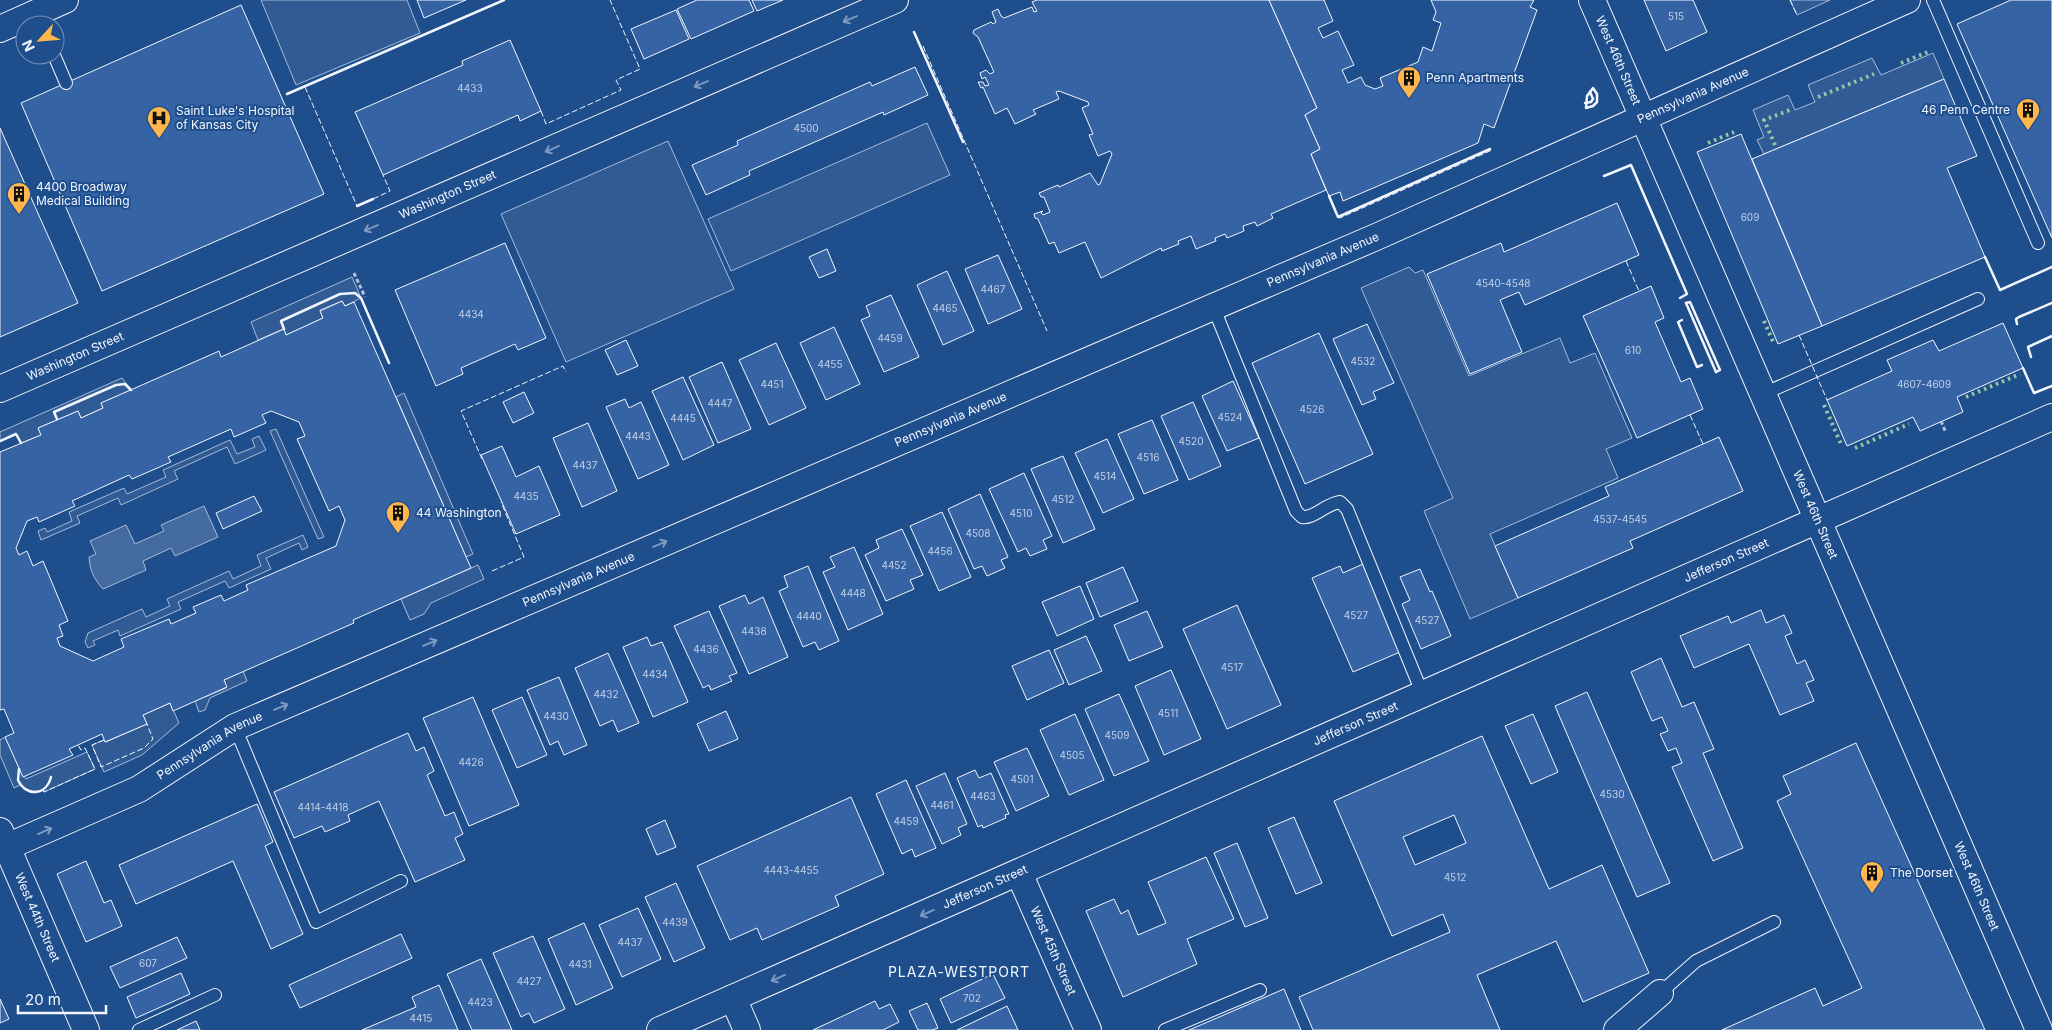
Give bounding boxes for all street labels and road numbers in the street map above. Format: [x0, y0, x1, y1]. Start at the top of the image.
street label: West 46th Street [1593, 14, 1645, 107]
street label: Pennsylvania Avenue [1635, 64, 1751, 126]
street label: Washington Street [397, 166, 498, 222]
street label: Pennsylvania Avenue [1264, 229, 1381, 290]
street label: Washington Street [24, 328, 126, 383]
street label: Pennsylvania Avenue [892, 388, 1009, 450]
street label: West 46th Street [1790, 468, 1842, 561]
street label: Jefferson Street [1681, 535, 1771, 585]
street label: Pennsylvania Avenue [520, 548, 637, 610]
street label: Jefferson Street [1310, 698, 1400, 749]
street label: Pennsylvania Avenue [154, 708, 265, 782]
street label: West 46th Street [1951, 839, 2003, 933]
street label: Jefferson Street [940, 861, 1030, 912]
street label: West 44th Street [12, 870, 64, 964]
street label: West 45th Street [1028, 904, 1080, 997]

